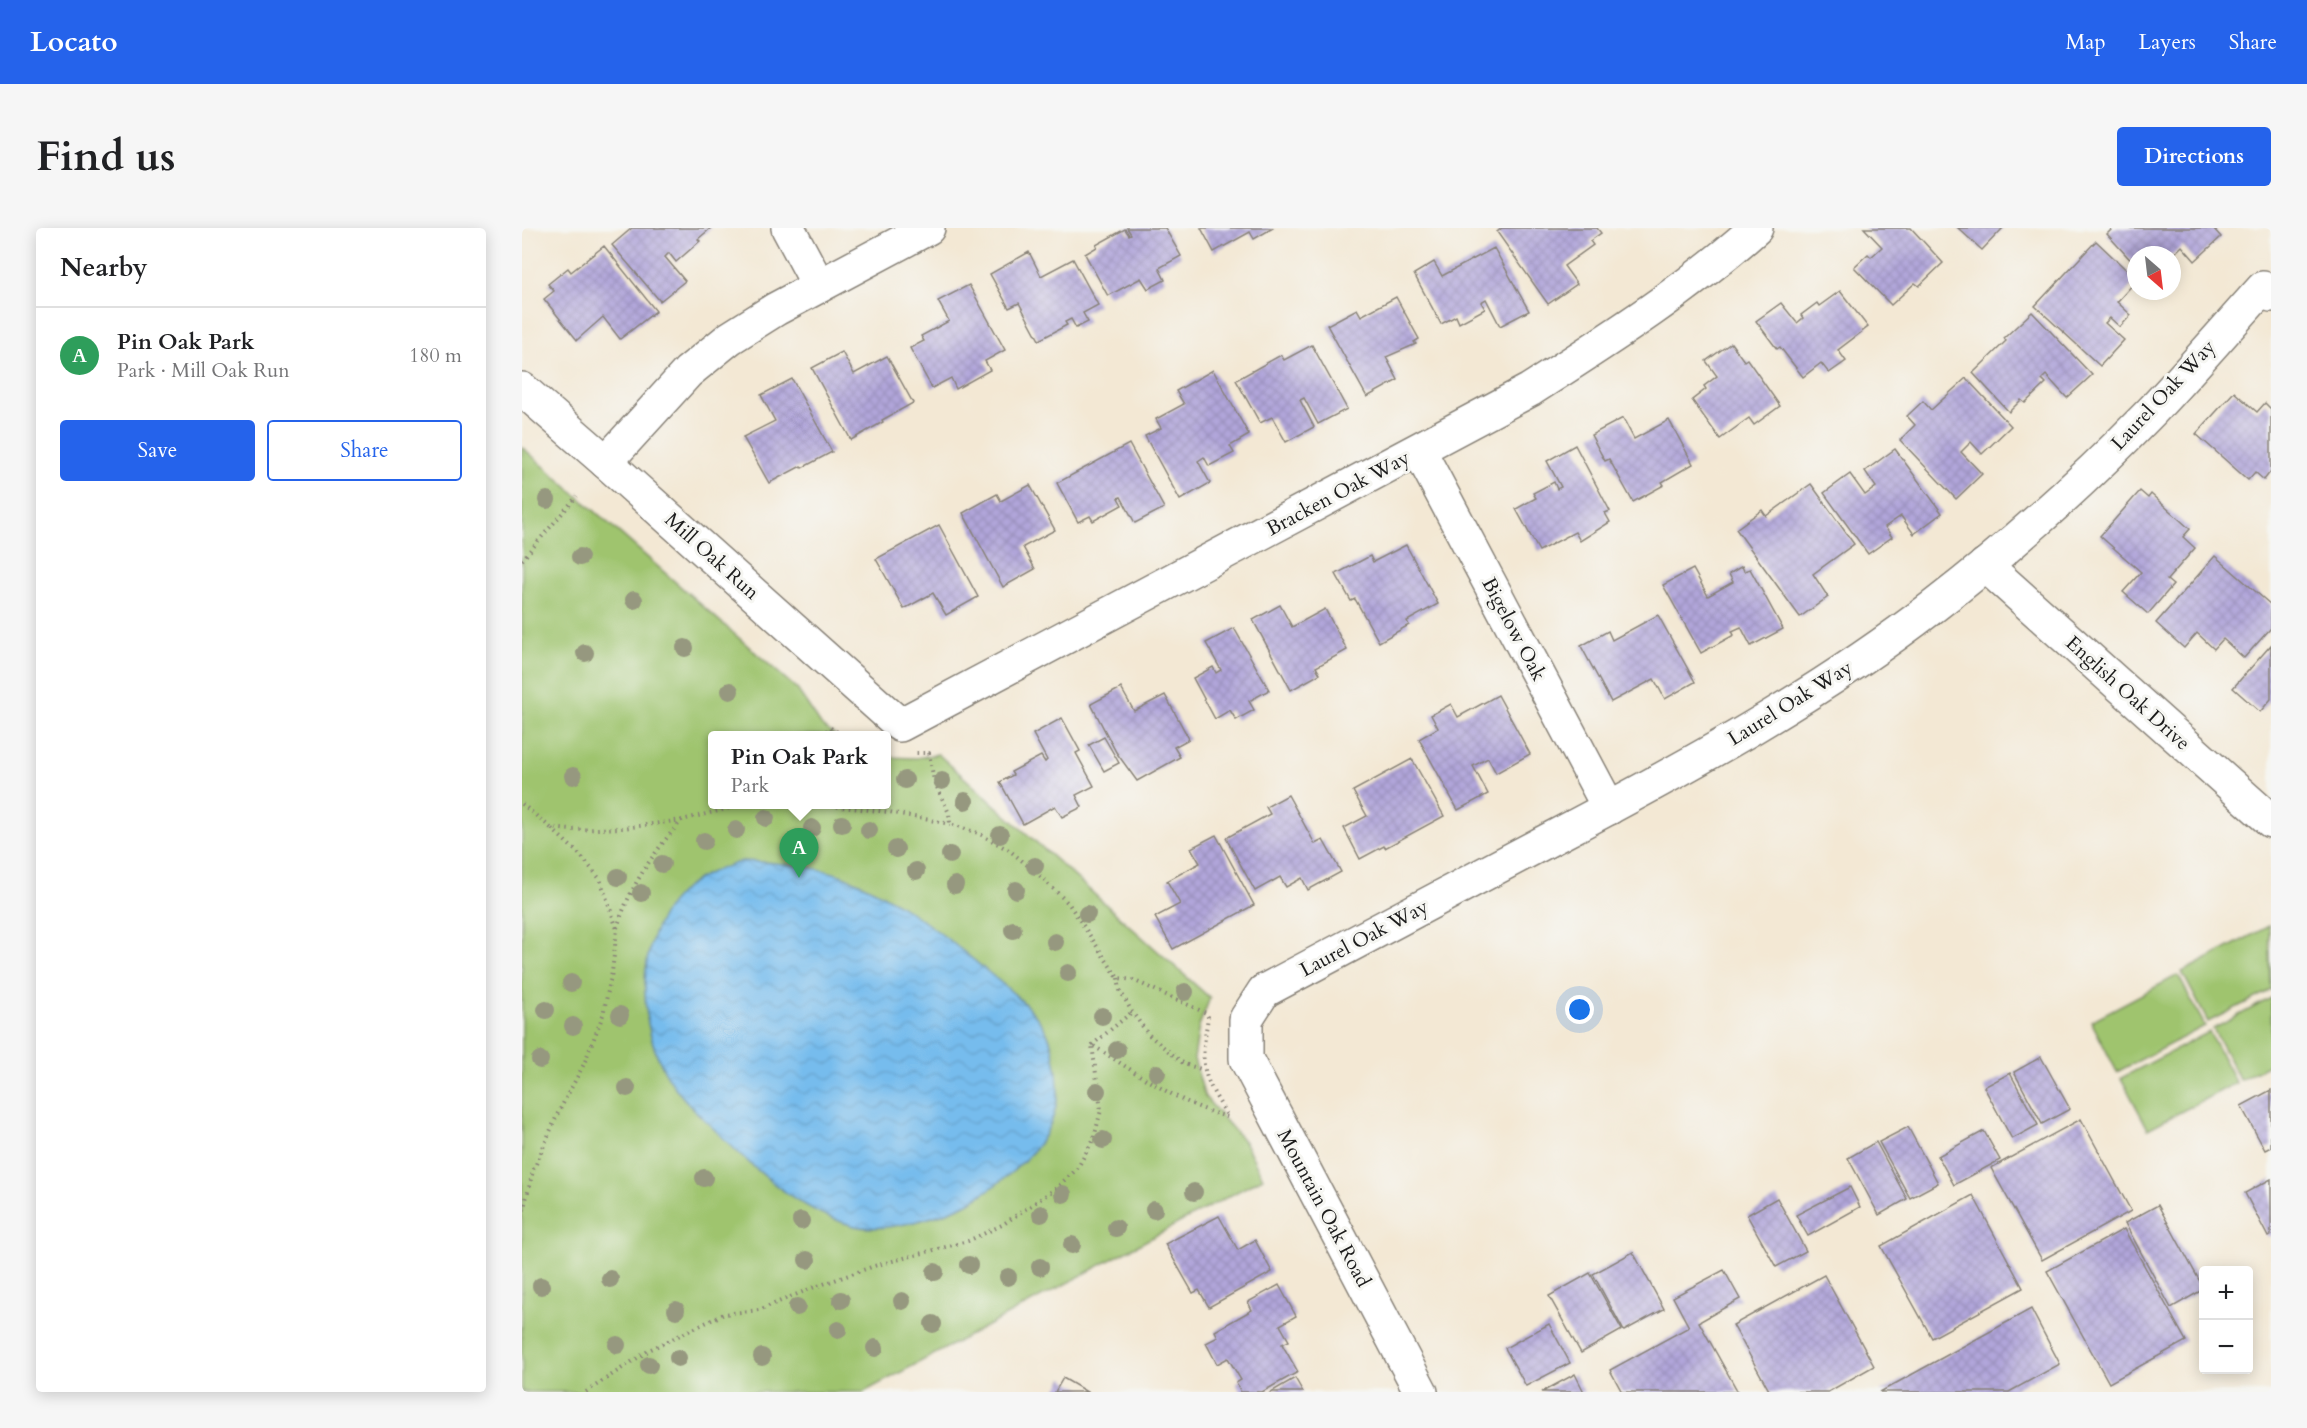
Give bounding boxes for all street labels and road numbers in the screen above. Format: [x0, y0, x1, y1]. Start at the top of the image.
street label: Laurel Oak Way [2105, 334, 2222, 456]
street label: Bracken Oak Way [1262, 444, 1415, 542]
street label: Mill Oak Run [659, 506, 765, 606]
street label: Bigelow Oak [1475, 573, 1553, 686]
street label: English Oak Drive [2060, 630, 2196, 756]
street label: Laurel Oak Way [1723, 654, 1858, 752]
street label: Laurel Oak Way [1295, 893, 1433, 983]
street label: Mountain Oak Road [1271, 1124, 1377, 1292]

